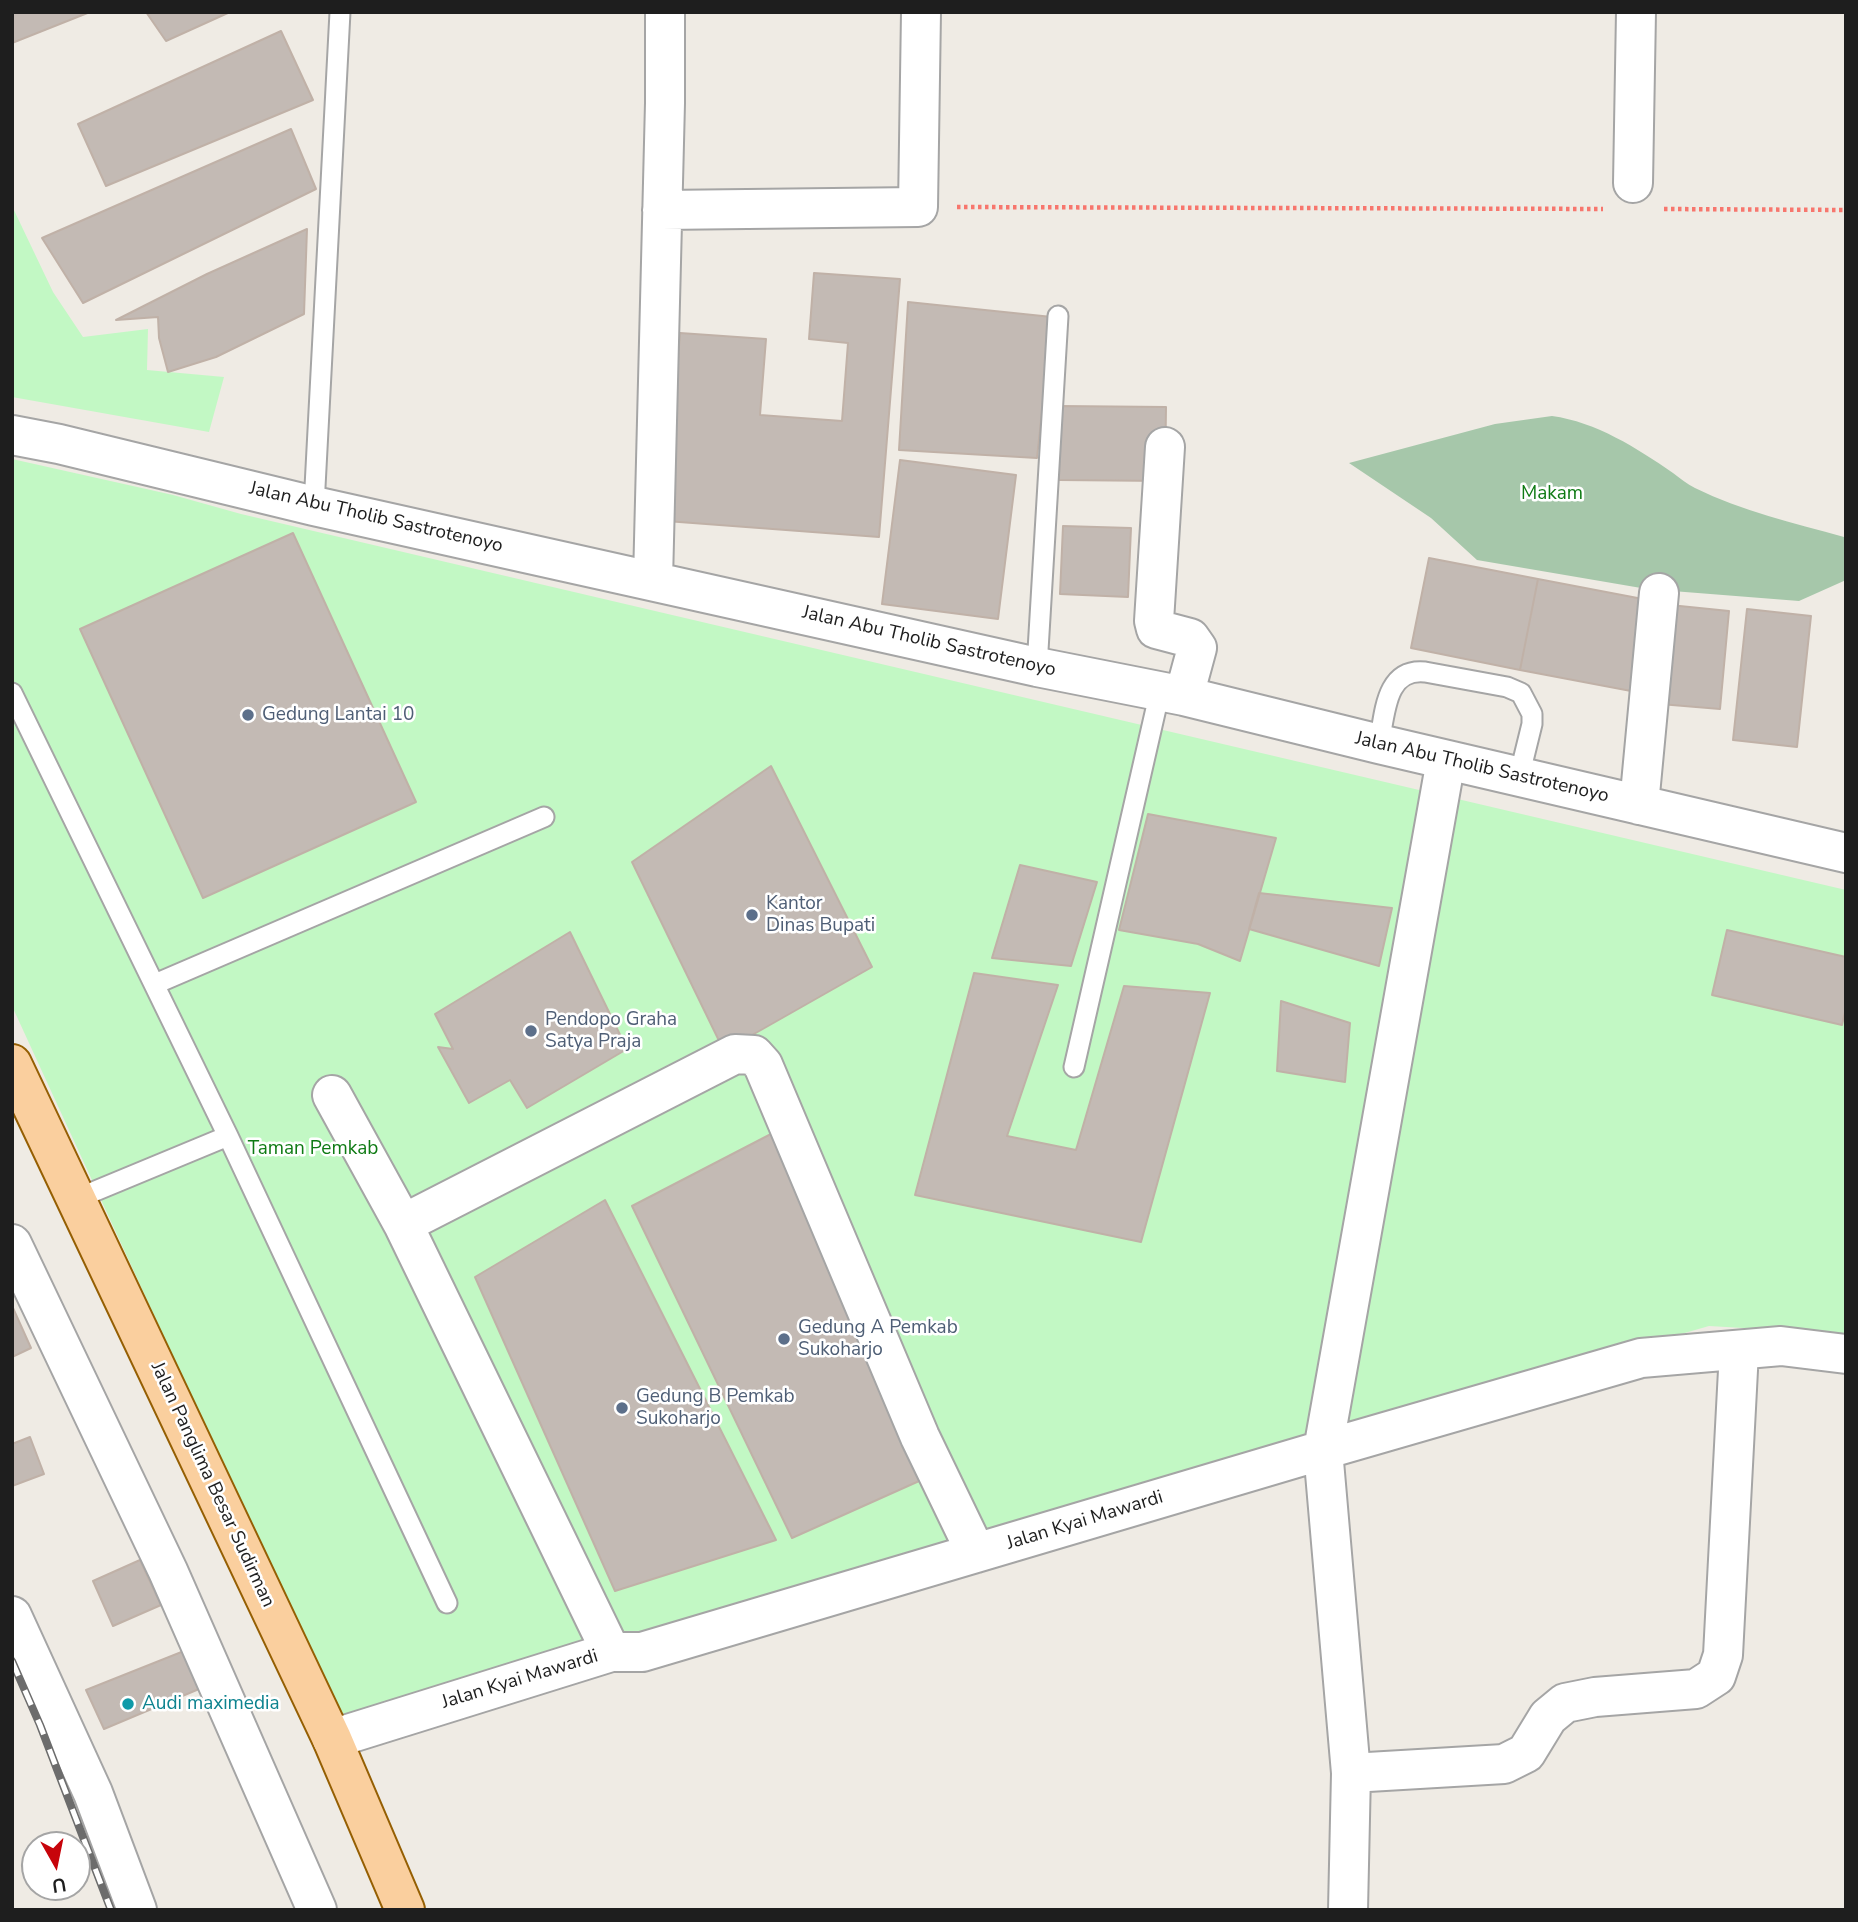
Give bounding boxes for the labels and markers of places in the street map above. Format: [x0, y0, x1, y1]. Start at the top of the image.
place label: Gedung Lantai 10 [262, 704, 414, 726]
marker: Gedung Lantai 10 [240, 707, 256, 723]
place label: Kantor Dinas Bupati [766, 893, 875, 937]
marker: Kantor Dinas Bupati [744, 907, 760, 923]
place label: Pendopo Graha Satya Praja [545, 1009, 677, 1053]
marker: Pendopo Graha Satya Praja [523, 1023, 539, 1039]
place label: Gedung A Pemkab Sukoharjo [798, 1317, 958, 1361]
marker: Gedung A Pemkab Sukoharjo [776, 1331, 792, 1347]
place label: Gedung B Pemkab Sukoharjo [636, 1386, 795, 1430]
marker: Gedung B Pemkab Sukoharjo [614, 1400, 630, 1416]
place label: Audi maximedia [142, 1693, 280, 1715]
marker: Audi maximedia [120, 1696, 136, 1712]

